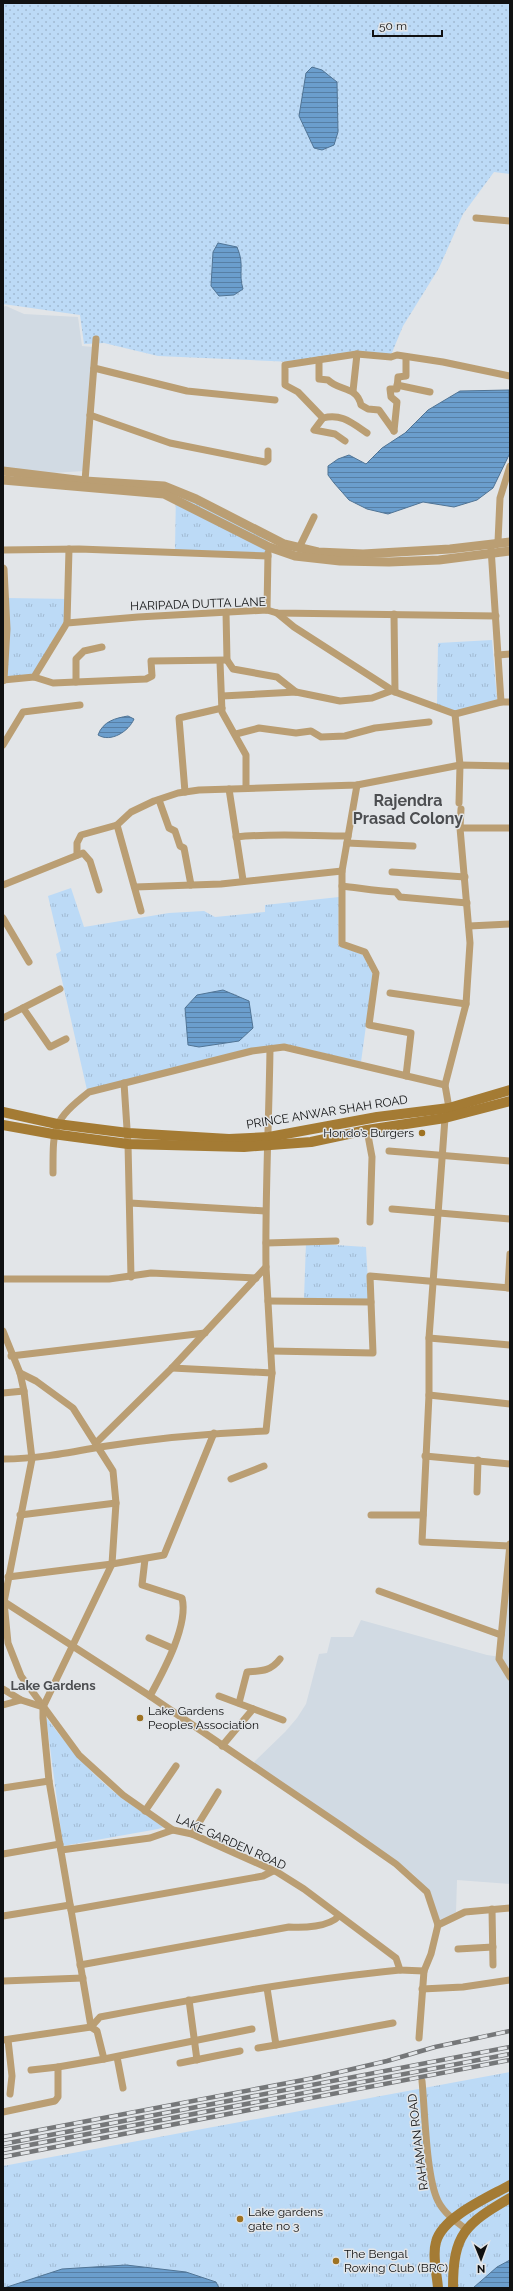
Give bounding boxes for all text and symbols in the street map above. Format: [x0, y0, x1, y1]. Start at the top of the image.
scale bar [373, 12, 442, 38]
text: 50 m [379, 19, 407, 33]
street label: HARIPADA DUTTA LANE [130, 595, 266, 613]
district label: Rajendra Prasad Colony [353, 791, 463, 828]
street label: PRINCE ANWAR SHAH ROAD [245, 1092, 409, 1132]
place label: Hondo’s Burgers [323, 1126, 414, 1140]
marker: Hondo’s Burgers [417, 1128, 427, 1138]
district label: Lake Gardens [10, 1678, 96, 1693]
place label: Lake Gardens Peoples Association [148, 1704, 259, 1732]
marker: Lake Gardens Peoples Association [135, 1713, 145, 1723]
street label: LAKE GARDEN ROAD [174, 1811, 289, 1873]
street label: RAHAMAN ROAD [405, 2093, 431, 2191]
place label: Lake gardens gate no 3 [248, 2205, 323, 2233]
marker: Lake gardens gate no 3 [235, 2214, 245, 2224]
north arrow [461, 2239, 501, 2279]
place label: The Bengal Rowing Club (BRC) [344, 2247, 448, 2275]
marker: The Bengal Rowing Club (BRC) [331, 2256, 341, 2266]
text: N [477, 2262, 485, 2275]

